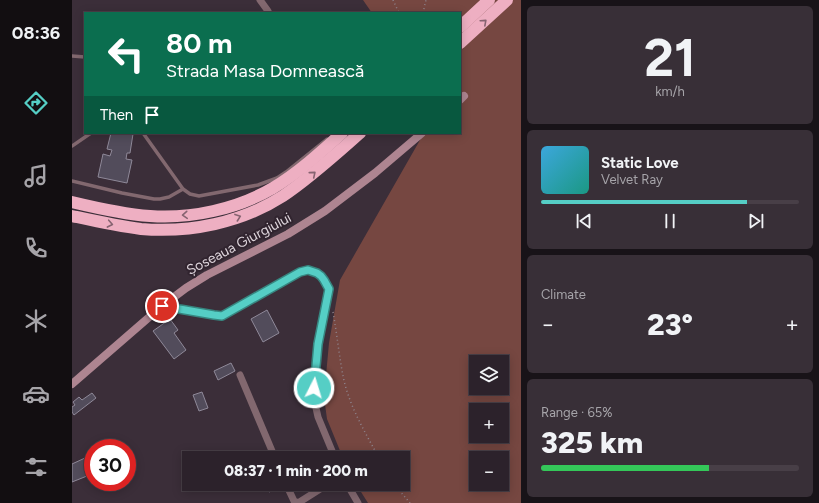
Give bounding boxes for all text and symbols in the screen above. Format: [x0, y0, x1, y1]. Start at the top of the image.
one-way arrow [479, 19, 487, 26]
text: 08:36 [12, 22, 60, 44]
text: 80 m [166, 26, 232, 60]
text: 21 [644, 27, 696, 89]
icon: left [100, 28, 152, 80]
text: Strada Masa Domnească [166, 60, 364, 82]
text: km/h [655, 84, 685, 99]
icon: directions [22, 89, 50, 117]
icon: arrive [141, 104, 163, 126]
text: Then [100, 106, 133, 124]
text: Static Love [601, 154, 679, 172]
icon: music [22, 162, 50, 190]
one-way arrow [308, 171, 315, 178]
text: Velvet Ray [601, 172, 663, 187]
street label: Șoseaua Giurgiului [184, 209, 294, 279]
icon: previous [573, 210, 595, 232]
icon: pause [659, 210, 681, 232]
icon: next [745, 210, 767, 232]
one-way arrow [182, 211, 188, 220]
one-way arrow [235, 214, 242, 222]
one-way arrow [107, 220, 113, 228]
icon: phone [22, 234, 50, 262]
text: Climate [541, 287, 586, 302]
pin [145, 289, 179, 323]
icon: arrive [151, 295, 173, 317]
text: 23° [647, 306, 693, 343]
icon: climate [22, 307, 50, 335]
text: − [541, 311, 555, 338]
text: + [785, 311, 799, 338]
map controls [469, 355, 509, 491]
button: layers [469, 355, 509, 395]
position arrow [293, 367, 335, 409]
icon: car [22, 380, 50, 408]
button: + [469, 403, 509, 443]
text: Range · 65% [541, 405, 613, 420]
text: 325 km [541, 424, 643, 461]
speed limit sign: 30 [84, 439, 136, 491]
button: − [469, 451, 509, 491]
icon: filters [22, 453, 50, 481]
text: 08:37 · 1 min · 200 m [224, 462, 368, 480]

